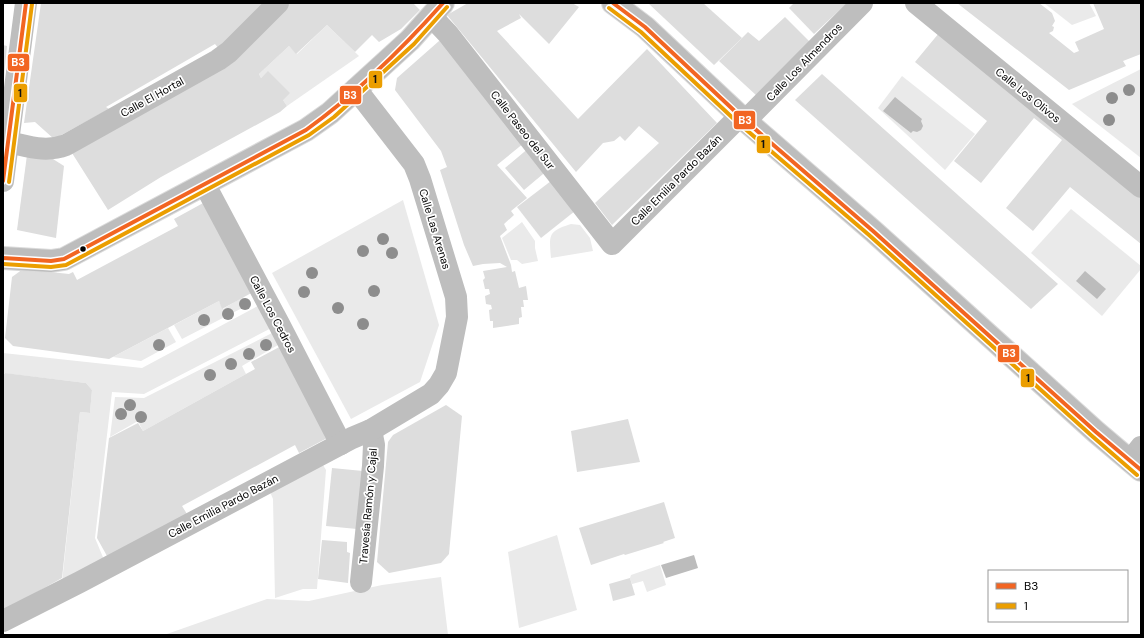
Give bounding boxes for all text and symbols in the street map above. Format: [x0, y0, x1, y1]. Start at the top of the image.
street label: Calle Los Almendros [763, 20, 845, 104]
line badge: B3 [7, 53, 30, 72]
text: B3 [11, 55, 25, 69]
street label: Calle Los Olivos [993, 64, 1063, 126]
line badge: 1 [368, 70, 383, 89]
text: 1 [373, 72, 377, 86]
street label: Calle El Hortal [118, 74, 186, 120]
line badge: 1 [13, 83, 28, 103]
line badge: B3 [339, 85, 362, 105]
text: 1 [18, 86, 22, 100]
text: B3 [343, 88, 357, 102]
street label: Calle Paseo del Sur [488, 88, 558, 172]
line badge: B3 [733, 110, 756, 130]
text: B3 [738, 113, 752, 127]
street label: Calle Emilia Pardo Bazán [628, 132, 724, 228]
line badge: 1 [756, 135, 771, 154]
text: 1 [761, 137, 765, 151]
street label: Calle Las Arenas [416, 187, 454, 271]
unlabelled marker [78, 244, 88, 254]
street label: Calle Los Cedros [247, 273, 299, 355]
line badge: B3 [997, 344, 1020, 363]
text: B3 [1002, 346, 1016, 360]
line badge: 1 [1020, 368, 1035, 388]
text: 1 [1026, 371, 1030, 385]
street label: Travesía Ramón y Cajal [356, 448, 380, 564]
street label: Calle Emilia Pardo Bazán [165, 471, 281, 541]
legend [988, 570, 1128, 622]
text: B3 [1024, 578, 1038, 594]
text: 1 [1024, 598, 1028, 614]

